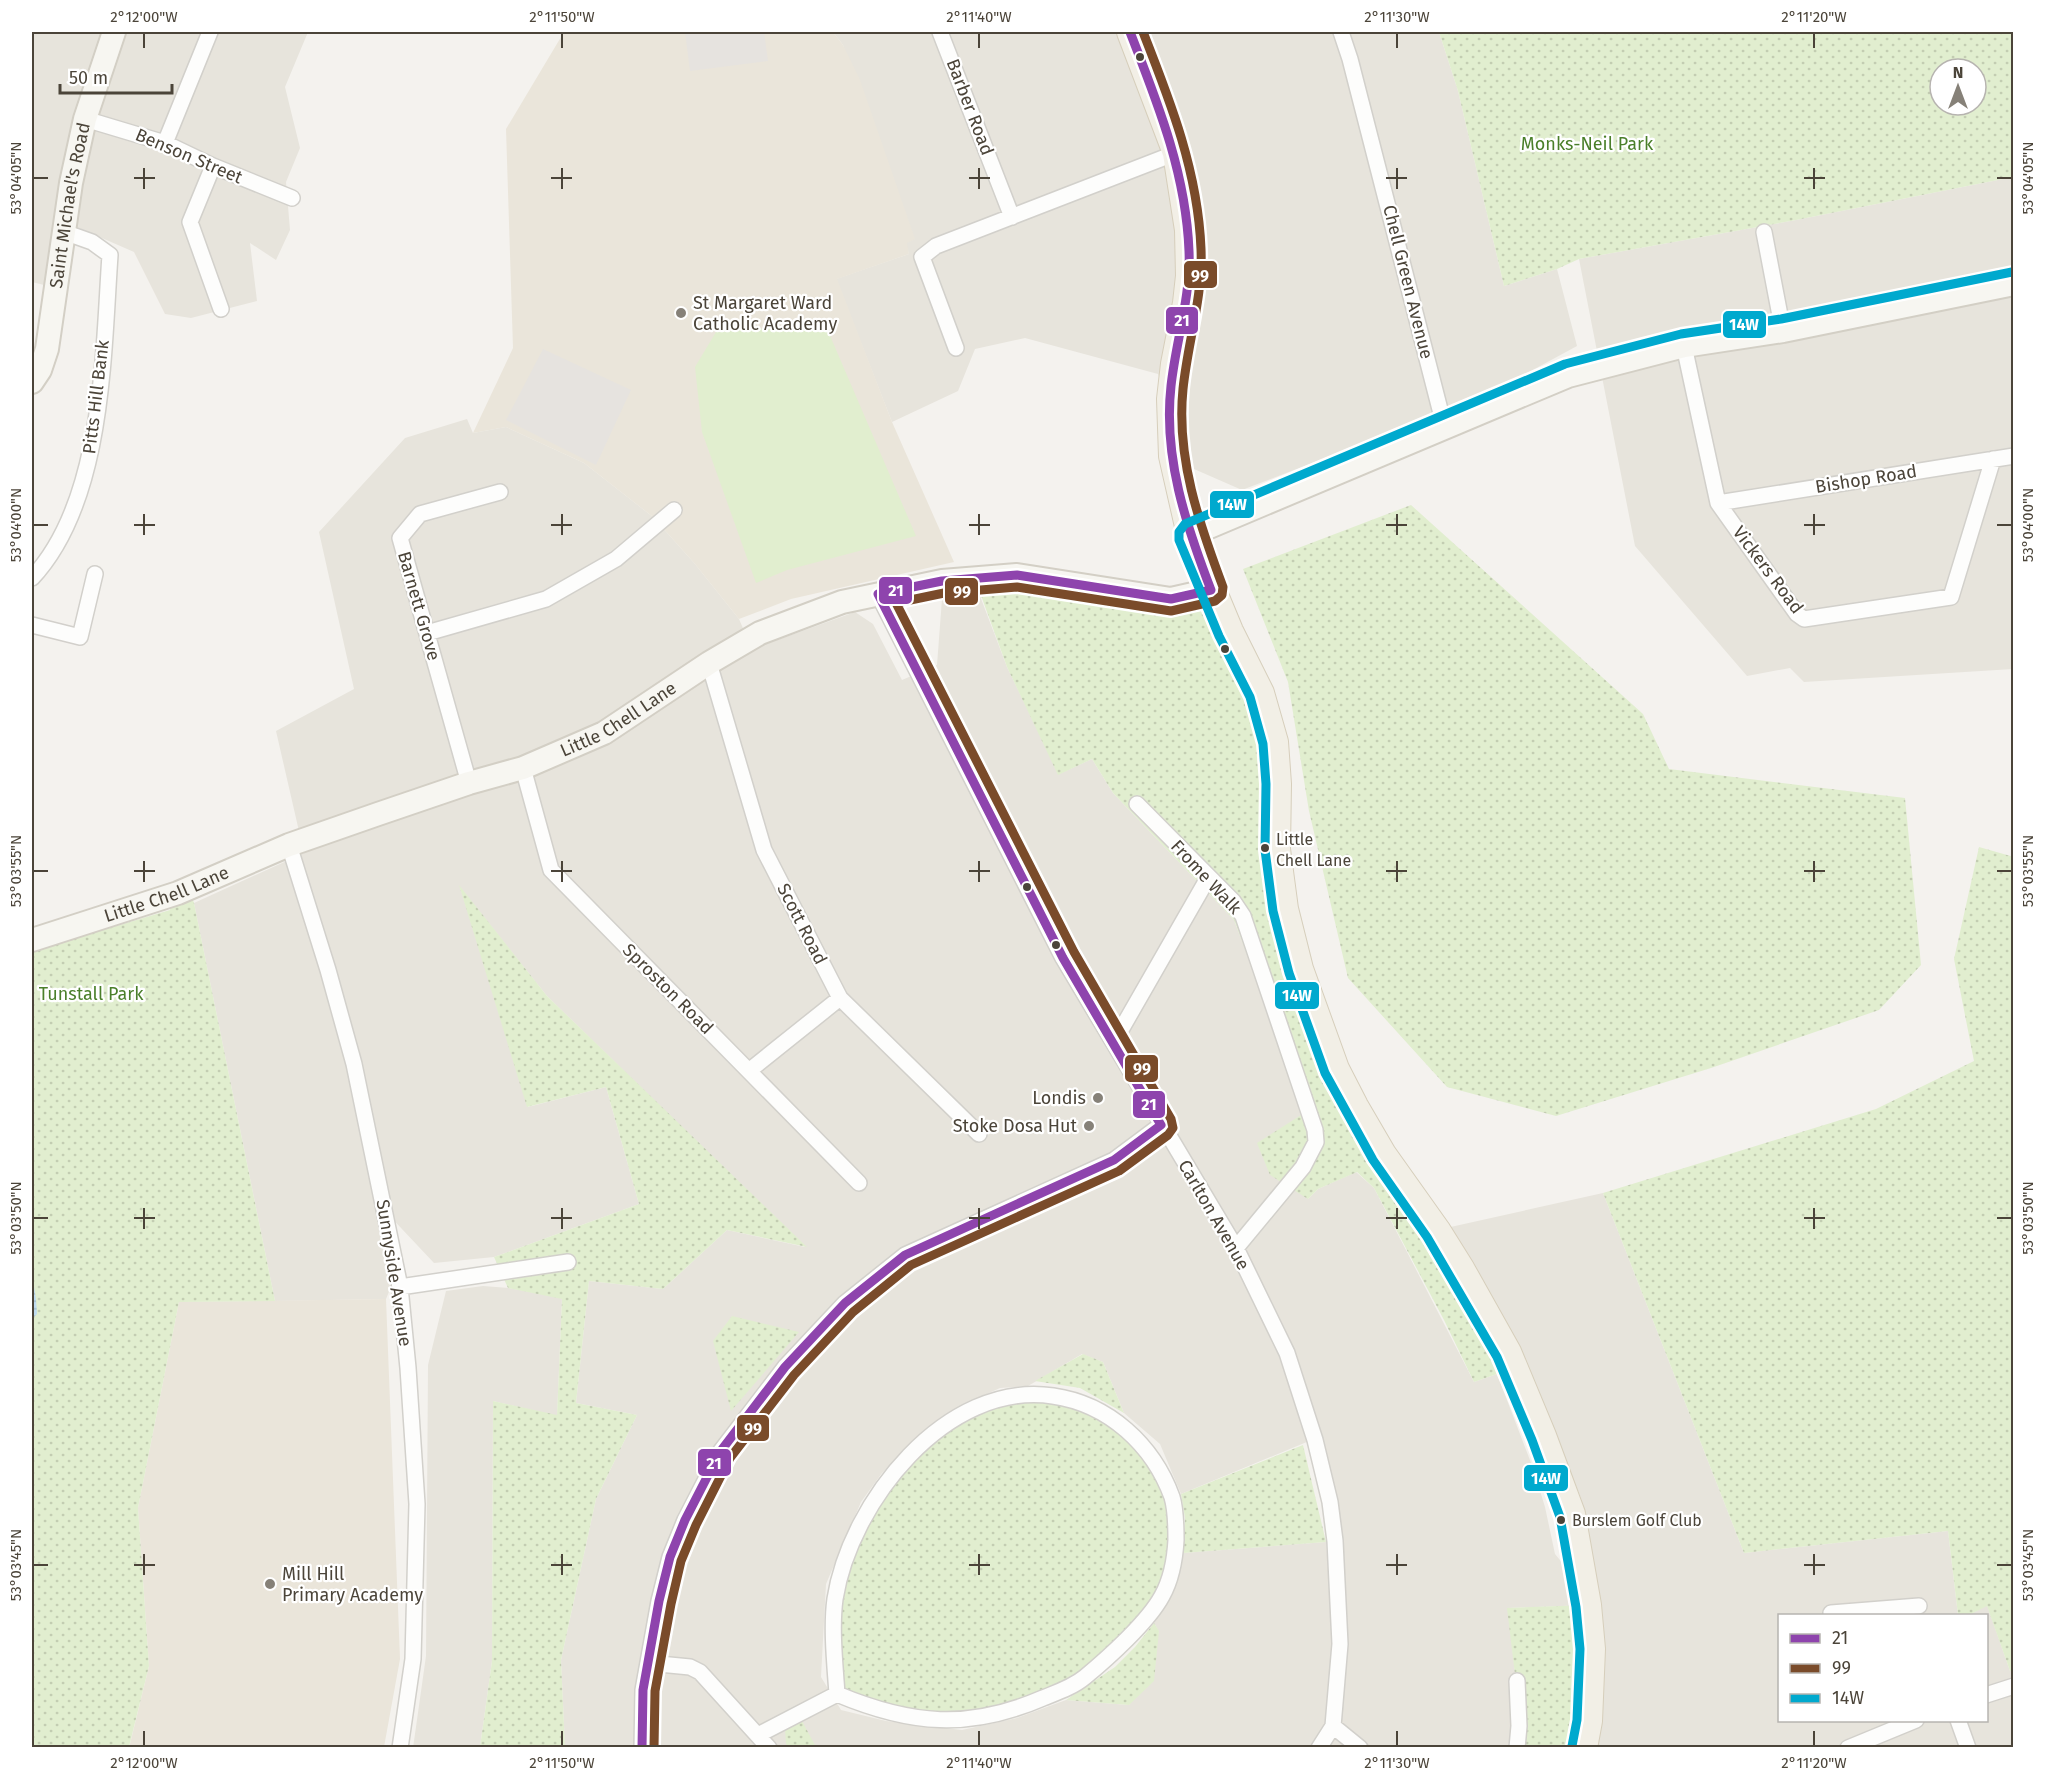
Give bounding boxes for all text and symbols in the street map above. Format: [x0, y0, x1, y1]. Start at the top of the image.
text: 2°12'00"W [110, 8, 178, 26]
text: 2°11'50"W [529, 8, 595, 26]
text: 2°11'40"W [946, 8, 1012, 26]
text: 2°11'30"W [1364, 8, 1430, 26]
text: 2°11'20"W [1781, 8, 1847, 26]
unlabelled marker [1134, 51, 1146, 63]
street label: Barber Road [942, 56, 998, 158]
scale bar [60, 57, 172, 95]
north arrow [1928, 57, 1988, 117]
text: N [1953, 63, 1963, 82]
text: 50 m [69, 67, 108, 89]
street label: Saint Michael's Road [45, 120, 95, 290]
street label: Benson Street [132, 124, 246, 189]
park label: Monks-Neil Park [1521, 133, 1654, 155]
text: 53°04'05"N [7, 141, 25, 215]
text: 53°04'05"N [2019, 141, 2037, 215]
street label: Chell Green Avenue [1378, 203, 1438, 361]
line badge: 99 [1183, 260, 1218, 289]
text: 99 [1191, 266, 1209, 285]
place label: St Margaret Ward Catholic Academy [693, 292, 837, 335]
marker: St Margaret Ward Catholic Academy [674, 306, 688, 320]
line badge: 21 [1165, 306, 1199, 335]
line badge: 14W [1722, 310, 1767, 339]
text: 21 [1174, 311, 1190, 330]
text: 14W [1729, 315, 1759, 334]
street label: Pitts Hill Bank [78, 338, 114, 455]
street label: Bishop Road [1814, 460, 1918, 498]
text: 53°04'00"N [7, 488, 25, 562]
text: 53°04'00"N [2019, 488, 2037, 562]
line badge: 14W [1209, 490, 1255, 519]
text: 14W [1217, 495, 1247, 514]
street label: Vickers Road [1728, 522, 1808, 618]
street label: Barnett Grove [393, 549, 445, 663]
line badge: 21 [878, 576, 913, 605]
line badge: 99 [944, 577, 979, 606]
text: 21 [888, 581, 904, 600]
text: 99 [953, 582, 971, 601]
unlabelled marker [1219, 643, 1231, 655]
street label: Little Chell Lane [557, 677, 681, 762]
place label: Little Chell Lane [1276, 830, 1351, 870]
text: 53°03'55"N [7, 835, 25, 907]
street label: Frome Walk [1166, 835, 1246, 919]
text: 53°03'55"N [2019, 835, 2037, 907]
marker: Little Chell Lane [1259, 842, 1271, 854]
street label: Little Chell Lane [101, 861, 232, 927]
street label: Scott Road [772, 880, 832, 968]
unlabelled marker [1021, 881, 1033, 893]
street label: Sproston Road [618, 939, 718, 1039]
unlabelled marker [1050, 939, 1062, 951]
line badge: 14W [1274, 981, 1320, 1010]
park label: Tunstall Park [39, 983, 144, 1005]
text: 14W [1282, 986, 1312, 1005]
line badge: 99 [1124, 1054, 1159, 1083]
text: 99 [1133, 1059, 1151, 1078]
place label: Londis [1032, 1087, 1086, 1109]
line badge: 21 [1132, 1090, 1166, 1119]
marker: Londis [1091, 1091, 1105, 1105]
text: 21 [1141, 1095, 1157, 1114]
place label: Stoke Dosa Hut [953, 1115, 1077, 1137]
marker: Stoke Dosa Hut [1082, 1119, 1096, 1133]
street label: Carlton Avenue [1174, 1156, 1254, 1274]
text: 53°03'50"N [7, 1181, 25, 1255]
text: 53°03'50"N [2019, 1181, 2037, 1255]
street label: Sunnyside Avenue [372, 1198, 416, 1348]
line badge: 99 [736, 1414, 770, 1442]
text: 99 [744, 1419, 762, 1438]
line badge: 21 [697, 1448, 732, 1477]
text: 21 [706, 1454, 722, 1473]
line badge: 14W [1523, 1464, 1569, 1492]
text: 14W [1531, 1469, 1561, 1488]
place label: Burslem Golf Club [1572, 1511, 1702, 1530]
marker: Burslem Golf Club [1555, 1514, 1567, 1526]
text: 53°03'45"N [7, 1529, 25, 1601]
text: 53°03'45"N [2019, 1529, 2037, 1601]
place label: Mill Hill Primary Academy [282, 1563, 423, 1606]
marker: Mill Hill Primary Academy [263, 1577, 277, 1591]
legend [1778, 1614, 1988, 1722]
text: 21 [1832, 1627, 1848, 1649]
text: 99 [1832, 1657, 1851, 1679]
text: 14W [1832, 1687, 1864, 1709]
text: 2°12'00"W [110, 1754, 178, 1772]
text: 2°11'50"W [529, 1754, 595, 1772]
text: 2°11'40"W [946, 1754, 1012, 1772]
text: 2°11'30"W [1364, 1754, 1430, 1772]
text: 2°11'20"W [1781, 1754, 1847, 1772]

